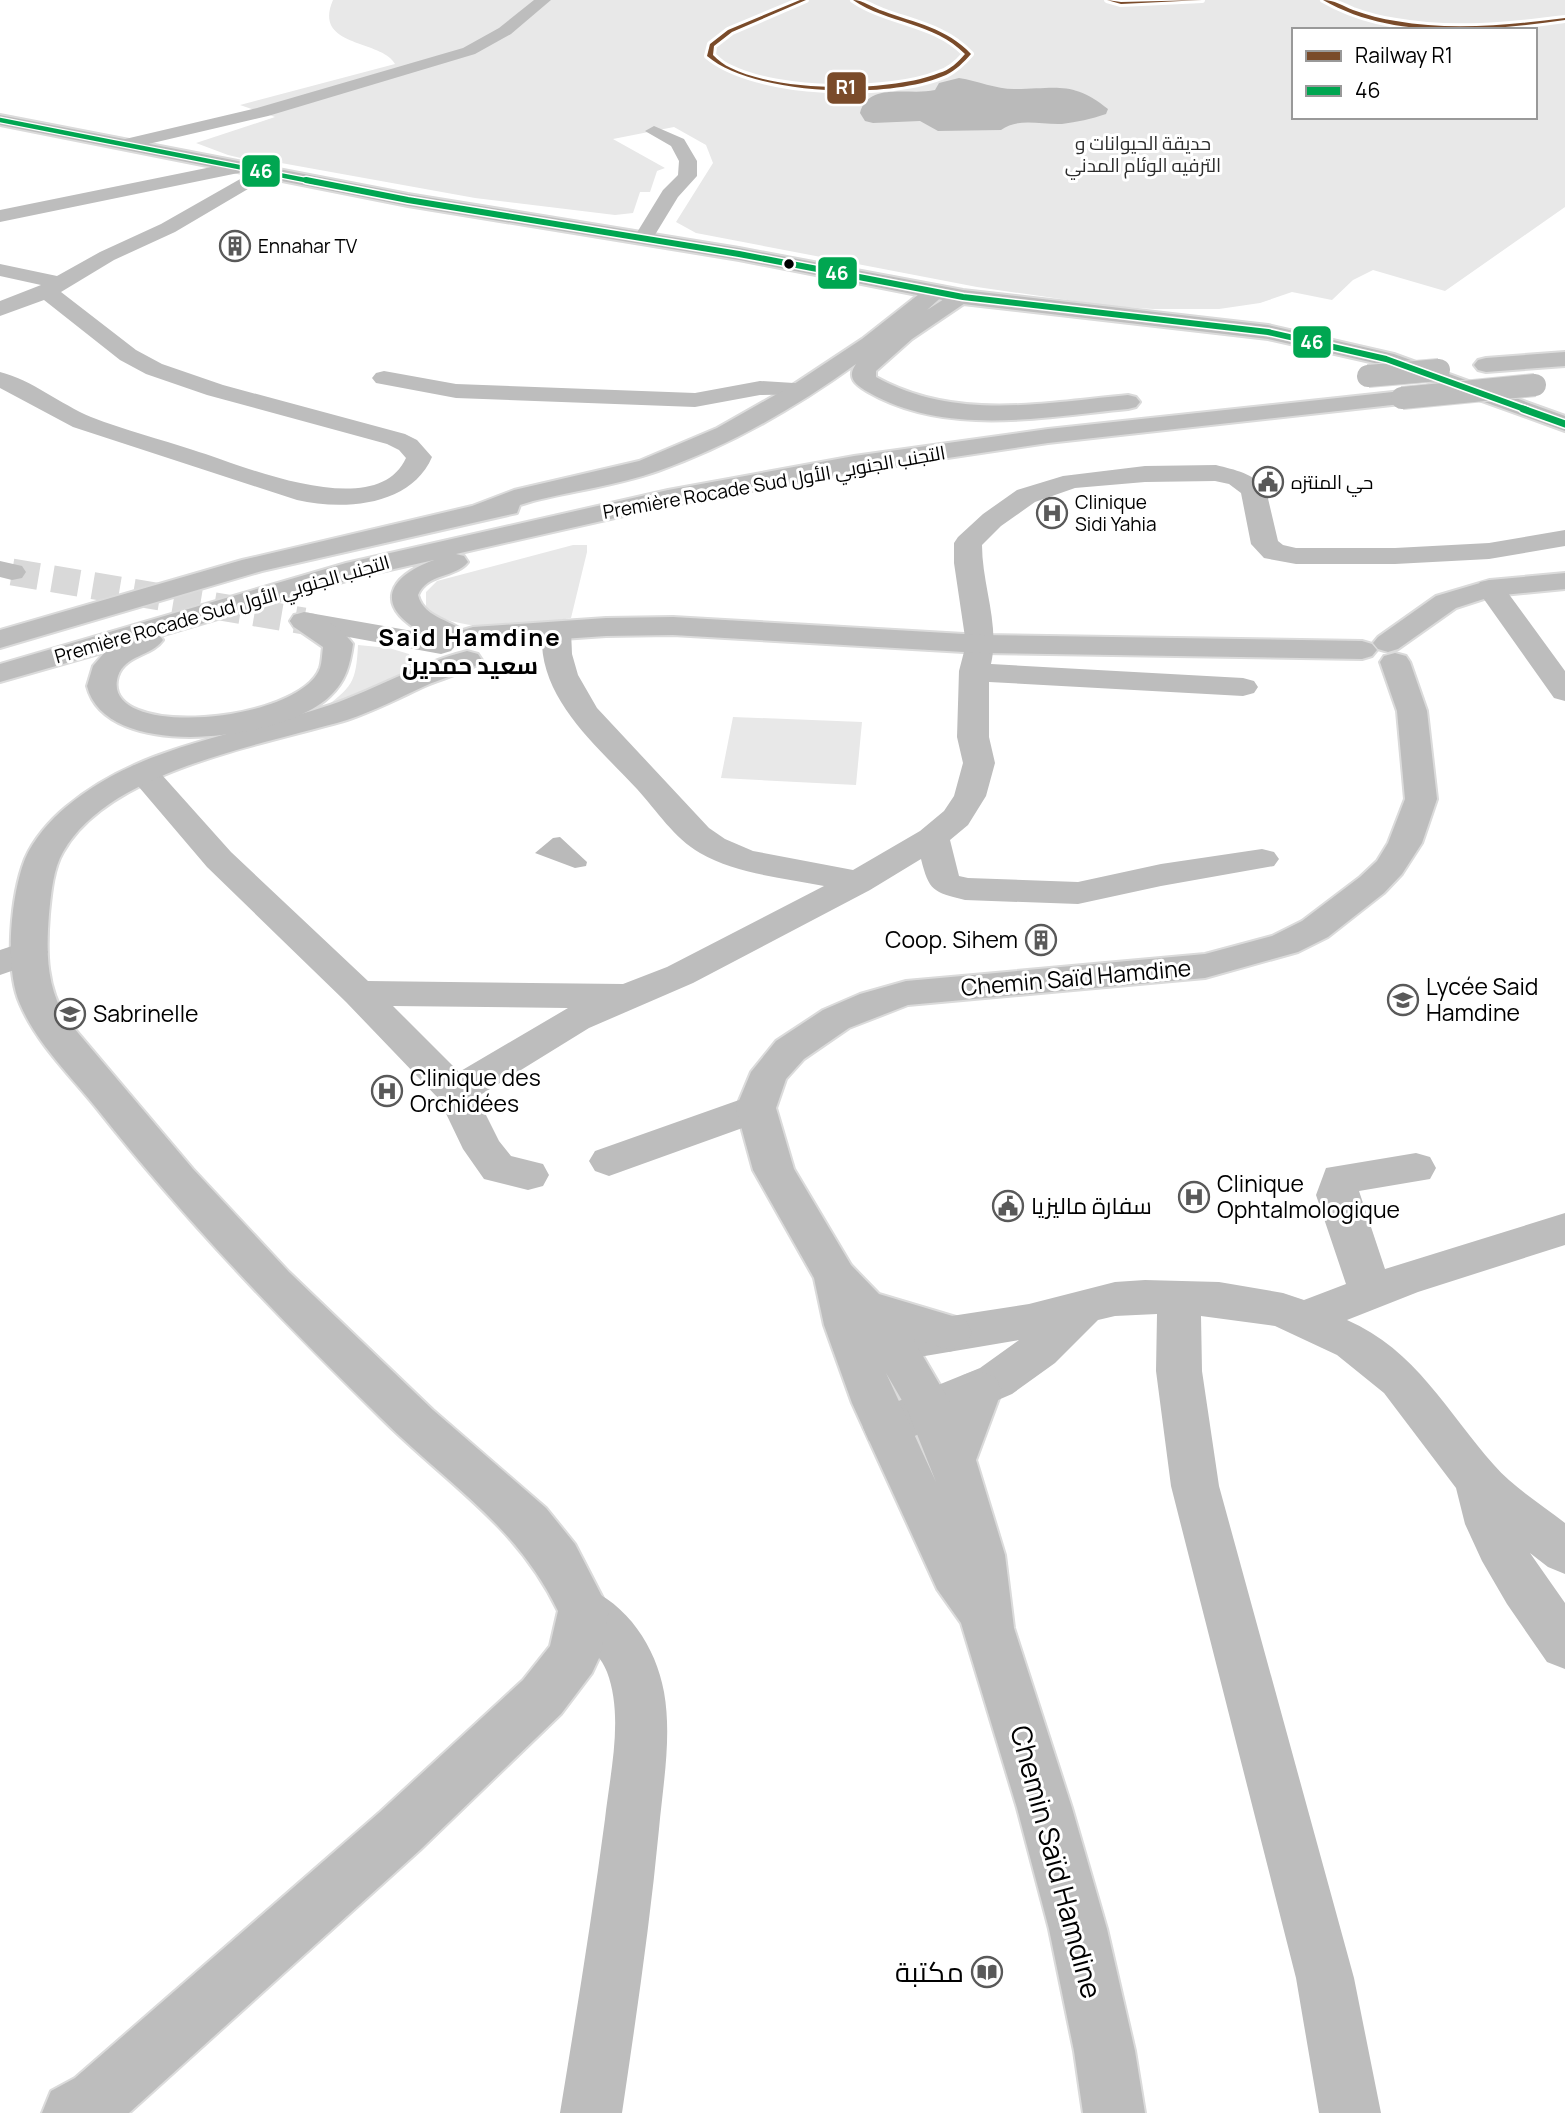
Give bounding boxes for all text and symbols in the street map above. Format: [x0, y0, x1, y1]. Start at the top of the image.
legend [1292, 28, 1537, 119]
text: Railway R1 [1355, 41, 1453, 69]
line badge: R1 [826, 71, 867, 105]
text: R1 [836, 74, 856, 100]
text: 46 [1355, 76, 1380, 104]
park label: حديقة الحيوانات و الترفيه الوئام المدني [1065, 130, 1221, 180]
line badge: 46 [241, 154, 281, 188]
text: 46 [249, 158, 273, 184]
building icon: Ennahar TV [218, 229, 252, 263]
place label: Ennahar TV [258, 233, 358, 259]
line badge: 46 [817, 256, 858, 290]
unlabelled marker [782, 257, 796, 271]
text: 46 [825, 260, 849, 286]
line badge: 46 [1292, 325, 1332, 359]
text: 46 [1300, 329, 1324, 355]
street label: Première Rocade Sud التجنب الجنوبي الأول [601, 439, 948, 527]
public building icon: حي المنتزه [1251, 465, 1285, 499]
place label: حي المنتزه [1291, 469, 1373, 497]
place label: Clinique Sidi Yahia [1075, 489, 1157, 537]
hospital icon: Clinique Sidi Yahia [1035, 496, 1069, 530]
street label: Première Rocade Sud التجنب الجنوبي الأول [51, 549, 393, 671]
district label: Said Hamdine سعيد حمدين [378, 620, 562, 681]
place label: Coop. Sihem [885, 923, 1018, 955]
building icon: Coop. Sihem [1024, 923, 1058, 957]
street label: Chemin Saïd Hamdine [960, 951, 1192, 1003]
place label: Lycée Said Hamdine [1426, 970, 1538, 1028]
school or university icon: Lycée Said Hamdine [1386, 983, 1420, 1017]
school or university icon: Sabrinelle [53, 997, 87, 1031]
place label: Sabrinelle [93, 997, 198, 1029]
place label: Clinique des Orchidées [410, 1061, 541, 1119]
hospital icon: Clinique des Orchidées [370, 1074, 404, 1108]
place label: Clinique Ophtalmologique [1217, 1167, 1400, 1225]
hospital icon: Clinique Ophtalmologique [1177, 1180, 1211, 1214]
public building icon: سفارة ماليزيا [991, 1189, 1025, 1223]
place label: سفارة ماليزيا [1031, 1189, 1152, 1221]
street label: Chemin Saïd Hamdine [1002, 1721, 1112, 2002]
place label: مكتبة [895, 1952, 964, 1990]
library icon: مكتبة [970, 1955, 1004, 1989]

